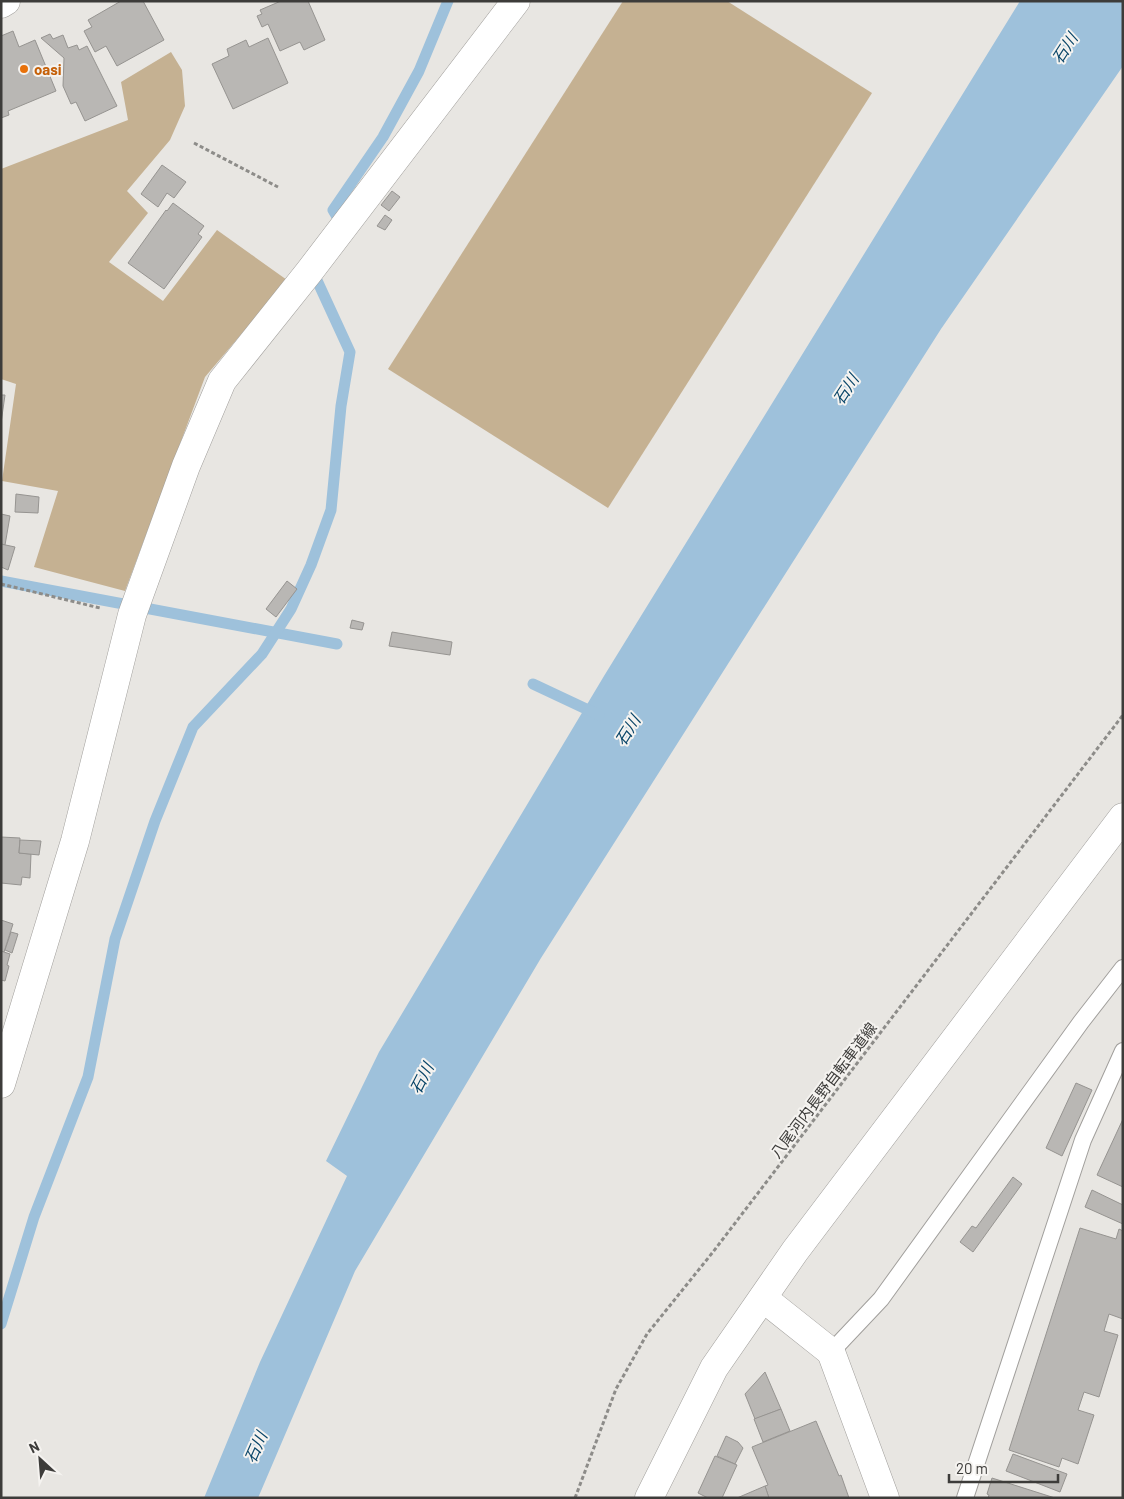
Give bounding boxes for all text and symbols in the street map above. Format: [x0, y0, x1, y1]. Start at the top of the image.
water label: 石川 [1047, 28, 1082, 67]
place label: oasi [34, 60, 62, 78]
marker: oasi [18, 63, 30, 75]
water label: 石川 [828, 369, 863, 408]
water label: 石川 [610, 710, 645, 749]
street label: 八尾河内長野自転車道線 [766, 1019, 880, 1161]
water label: 石川 [405, 1058, 438, 1097]
water label: 石川 [240, 1427, 271, 1465]
north arrow [15, 1434, 65, 1484]
text: N [26, 1437, 42, 1457]
scale bar [949, 1452, 1058, 1484]
text: 20 m [956, 1459, 988, 1477]

